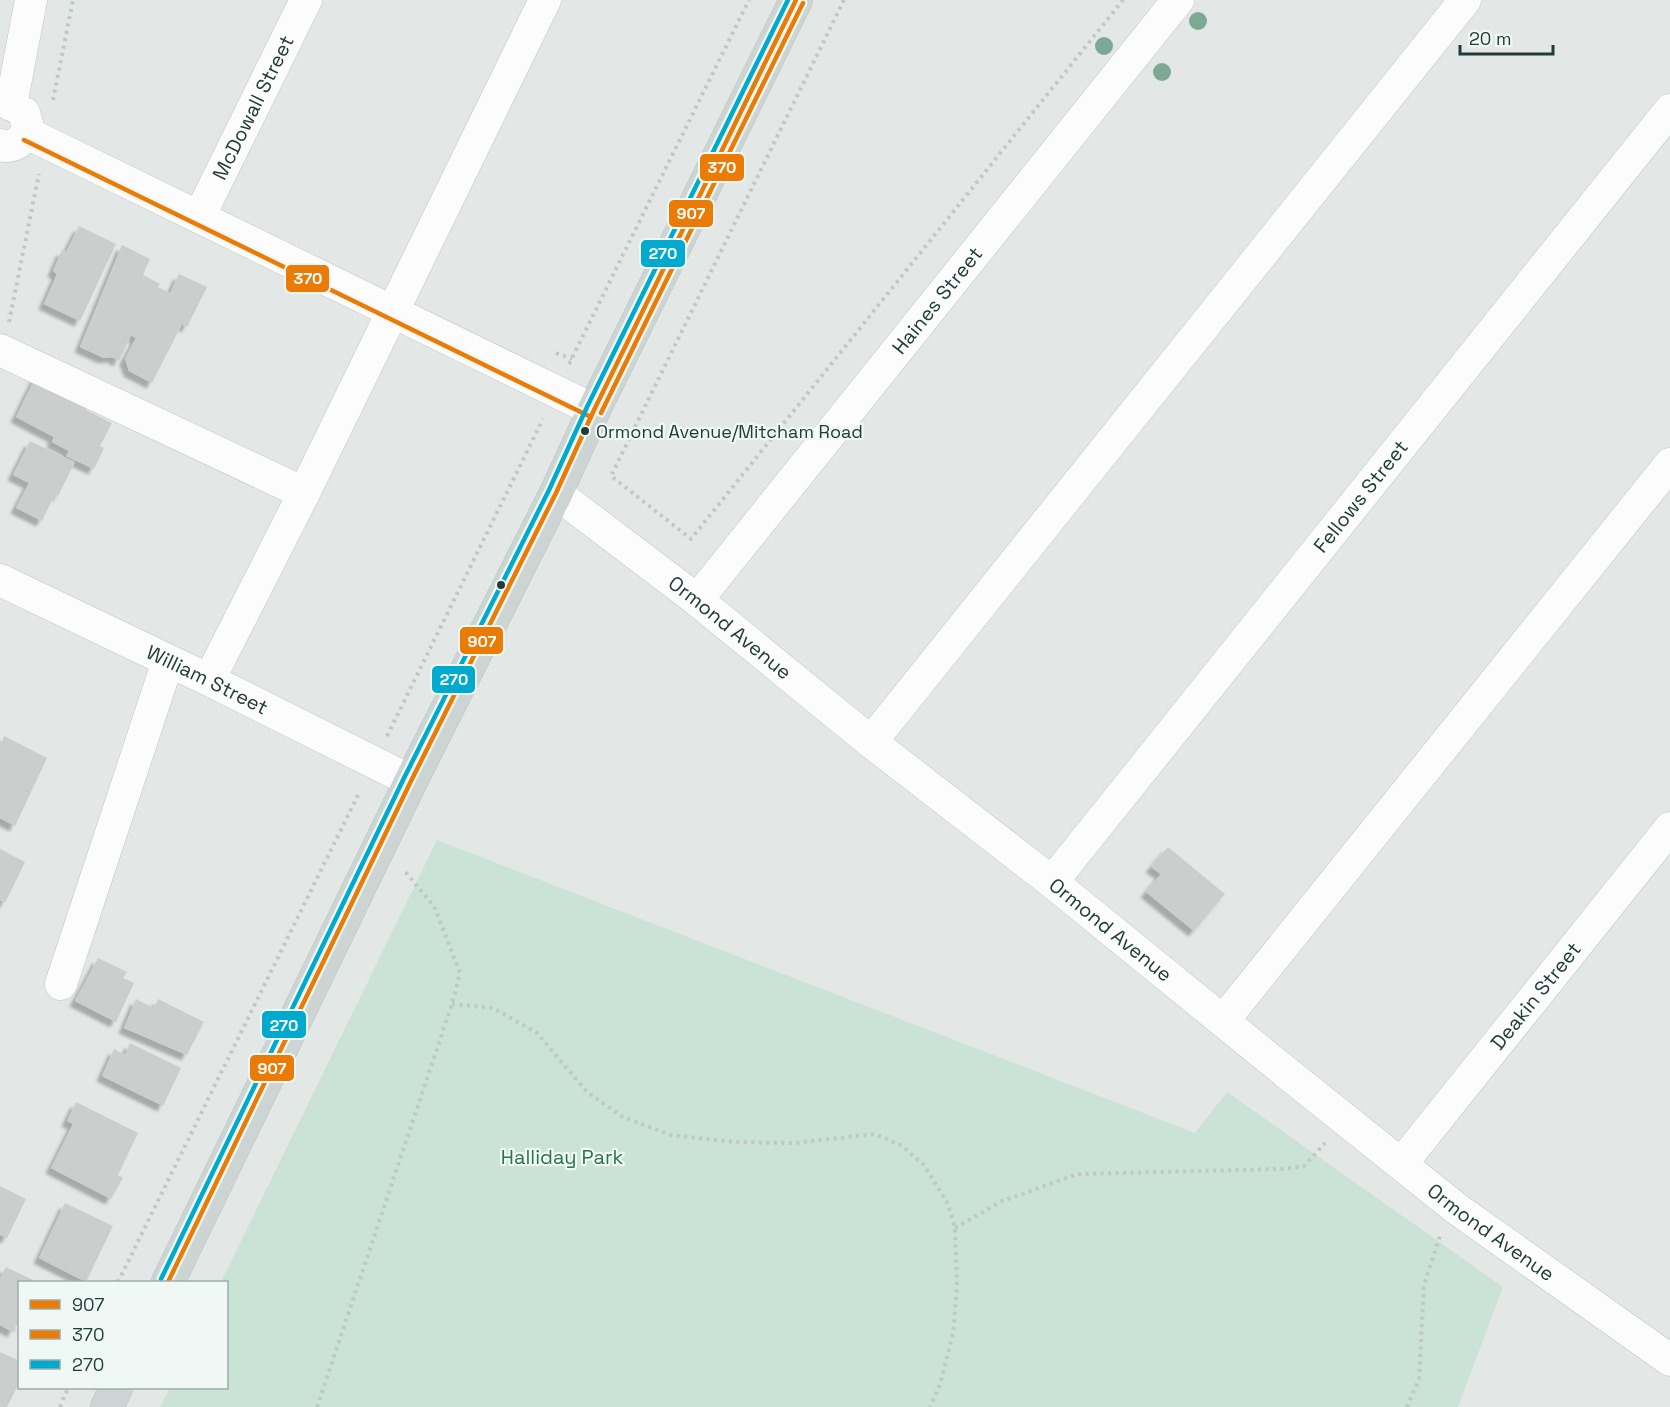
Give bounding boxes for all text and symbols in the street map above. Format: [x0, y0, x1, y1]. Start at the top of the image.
scale bar [1460, 18, 1553, 56]
text: 20 m [1469, 27, 1512, 50]
street label: McDowall Street [206, 31, 300, 184]
line badge: 370 [699, 153, 745, 182]
text: 370 [708, 157, 736, 178]
line badge: 907 [668, 199, 714, 228]
text: 907 [677, 203, 706, 224]
line badge: 270 [640, 239, 686, 268]
street label: Haines Street [886, 241, 988, 359]
text: 270 [649, 243, 677, 264]
line badge: 370 [285, 264, 330, 293]
text: 370 [294, 268, 322, 289]
place label: Ormond Avenue/Mitcham Road [596, 420, 863, 443]
marker: Ormond Avenue/Mitcham Road [579, 425, 591, 437]
street label: Fellows Street [1308, 435, 1414, 558]
street label: Ormond Avenue [663, 570, 797, 685]
unlabelled marker [495, 579, 507, 591]
line badge: 907 [459, 626, 504, 655]
text: 907 [468, 631, 497, 652]
street label: William Street [142, 639, 272, 720]
line badge: 270 [431, 665, 476, 694]
text: 270 [440, 669, 468, 690]
street label: Ormond Avenue [1044, 872, 1177, 988]
street label: Deakin Street [1485, 937, 1587, 1055]
line badge: 270 [261, 1010, 307, 1039]
text: 270 [270, 1015, 298, 1036]
line badge: 907 [249, 1054, 295, 1082]
text: 907 [258, 1058, 287, 1079]
park label: Halliday Park [501, 1144, 623, 1170]
street label: Ormond Avenue [1422, 1177, 1560, 1287]
legend [18, 1281, 228, 1389]
text: 907 [72, 1293, 104, 1316]
text: 370 [72, 1323, 104, 1346]
text: 270 [72, 1353, 104, 1376]

